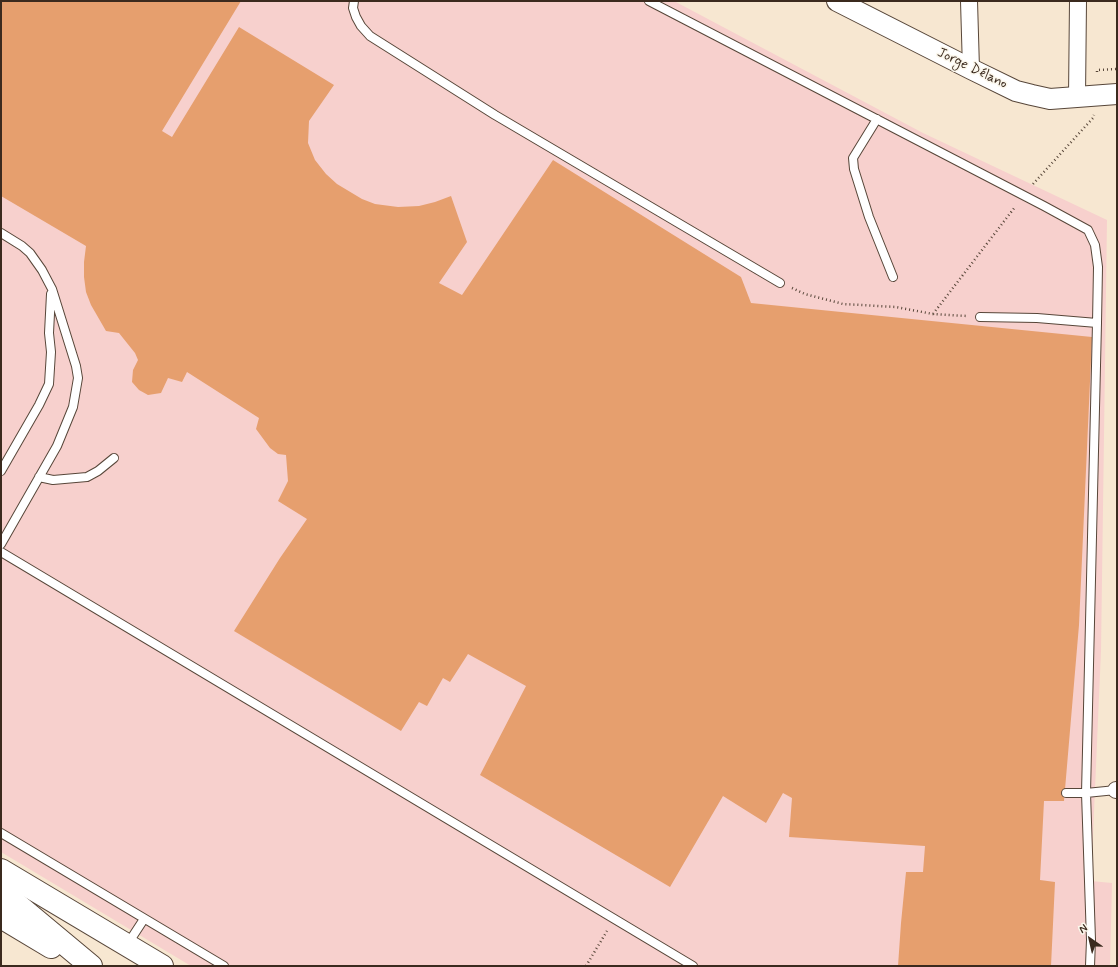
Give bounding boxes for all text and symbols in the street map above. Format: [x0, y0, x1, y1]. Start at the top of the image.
street label: Jorge Délano [934, 45, 1010, 93]
north arrow [1070, 919, 1110, 959]
text: N [1076, 921, 1090, 937]

